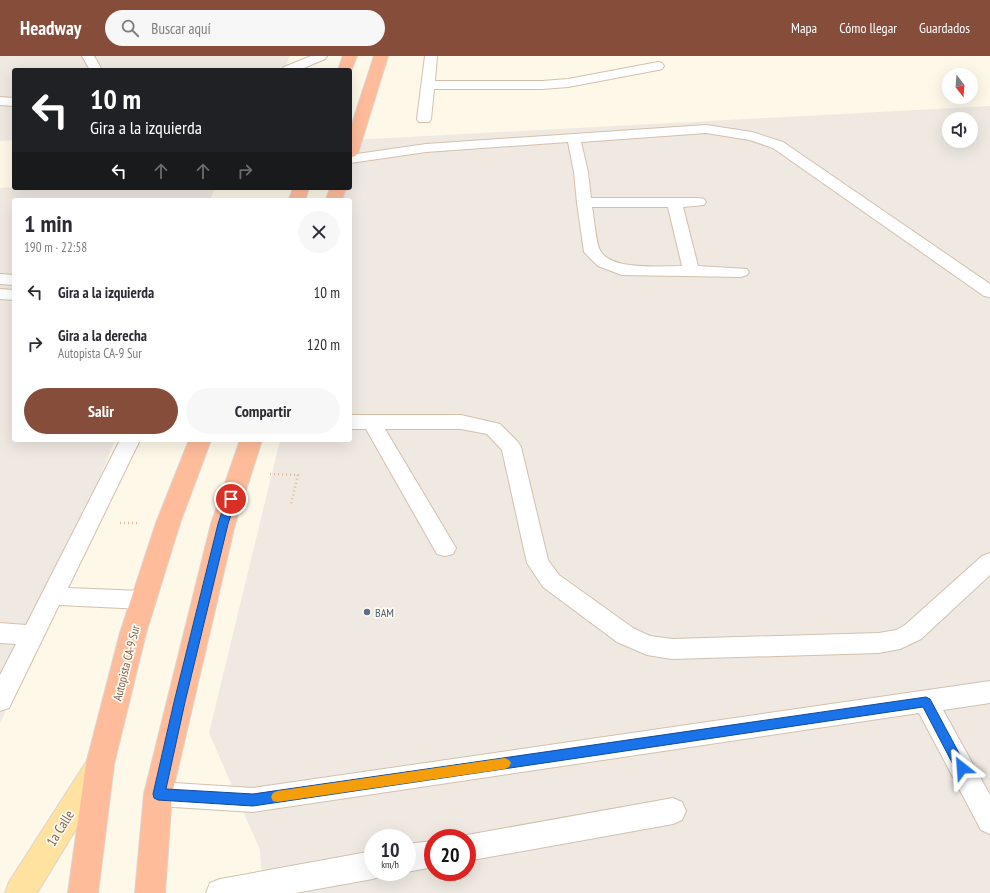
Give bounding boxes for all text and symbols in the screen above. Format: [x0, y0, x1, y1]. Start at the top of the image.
search box [105, 10, 385, 46]
text: Headway [20, 16, 81, 40]
icon: search [119, 17, 141, 39]
text: Buscar aquí [151, 19, 211, 38]
text: Mapa [791, 19, 817, 37]
text: Cómo llegar [839, 19, 897, 37]
text: Guardados [919, 19, 970, 37]
north arrow [942, 68, 978, 104]
map controls [942, 68, 978, 148]
text: 10 m [90, 80, 141, 117]
icon: left [24, 84, 76, 136]
button: sound [942, 112, 978, 148]
text: Gira a la izquierda [90, 116, 202, 139]
icon: left [108, 160, 130, 182]
icon: ahead [150, 160, 172, 182]
icon: ahead [192, 160, 214, 182]
icon: right [234, 160, 256, 182]
text: 1 min [24, 208, 72, 239]
button: close [298, 211, 340, 253]
text: 190 m · 22:58 [24, 239, 87, 256]
icon: left [24, 281, 46, 303]
text: Gira a la izquierda [58, 283, 154, 302]
text: 10 m [314, 283, 340, 302]
text: Gira a la derecha [58, 326, 147, 345]
icon: right [24, 333, 46, 355]
text: 120 m [307, 335, 340, 354]
text: Autopista CA-9 Sur [58, 345, 142, 362]
button: Salir [24, 388, 178, 434]
button: Compartir [186, 388, 340, 434]
pin [214, 482, 248, 516]
icon: arrive [220, 488, 242, 510]
place label: BAM [375, 605, 394, 620]
marker: BAM [362, 607, 372, 617]
street label: Autopista CA-9 Sur [109, 623, 143, 702]
position arrow [941, 747, 983, 789]
street label: 1a Calle [42, 807, 78, 849]
speed limit sign: 20 [424, 829, 476, 881]
text: 10 [380, 837, 400, 863]
text: km/h [381, 858, 399, 871]

